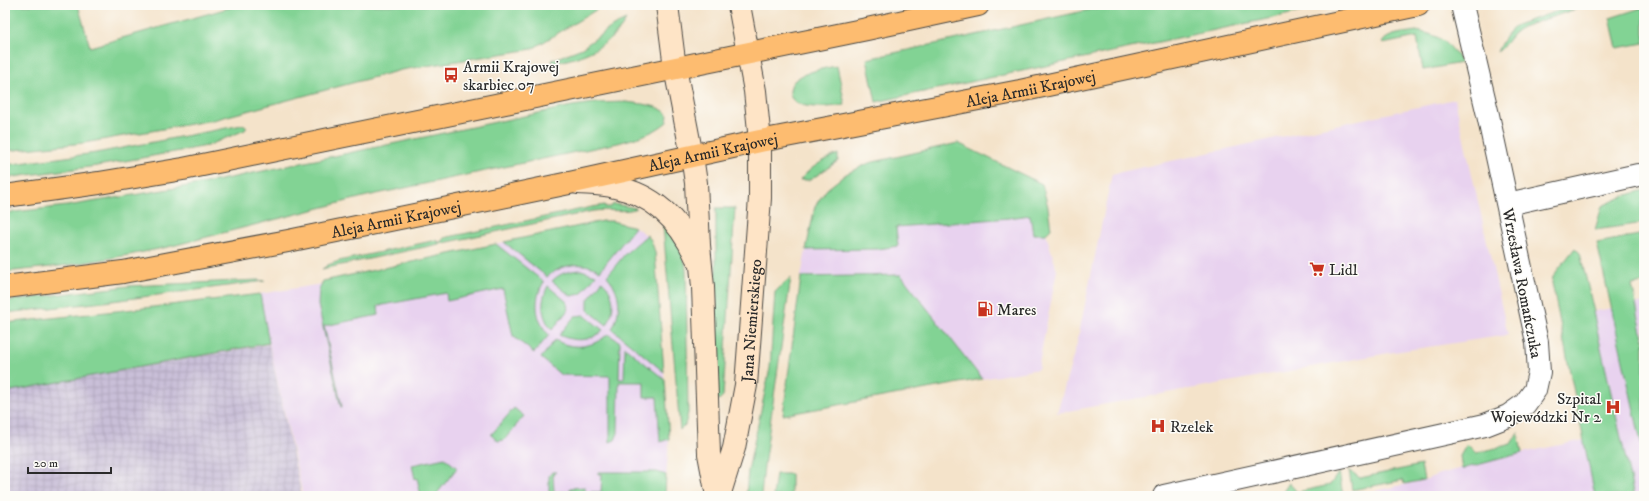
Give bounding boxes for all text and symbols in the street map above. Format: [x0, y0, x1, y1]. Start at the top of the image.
place label: Armii Krajowej skarbiec 07 [463, 57, 559, 95]
bus stop icon: Armii Krajowej skarbiec 07 [442, 66, 460, 84]
street label: Aleja Armii Krajowej [964, 66, 1097, 112]
street label: Aleja Armii Krajowej [646, 129, 779, 176]
street label: Aleja Armii Krajowej [330, 197, 463, 243]
street label: Wrzesława Romańczuka [1497, 205, 1546, 360]
street label: Jana Niemierskiego [737, 258, 766, 385]
supermarket icon: Lidl [1308, 260, 1326, 278]
place label: Lidl [1329, 260, 1358, 280]
fuel station icon: Mares [976, 300, 994, 318]
place label: Mares [997, 300, 1036, 320]
place label: Szpital Wojewódzki Nr 2 [1490, 389, 1601, 427]
hospital icon: Szpital Wojewódzki Nr 2 [1604, 398, 1622, 416]
hospital icon: Rzelek [1149, 417, 1167, 435]
place label: Rzelek [1170, 417, 1214, 437]
scale bar [28, 449, 111, 475]
text: 20 m [34, 456, 58, 471]

